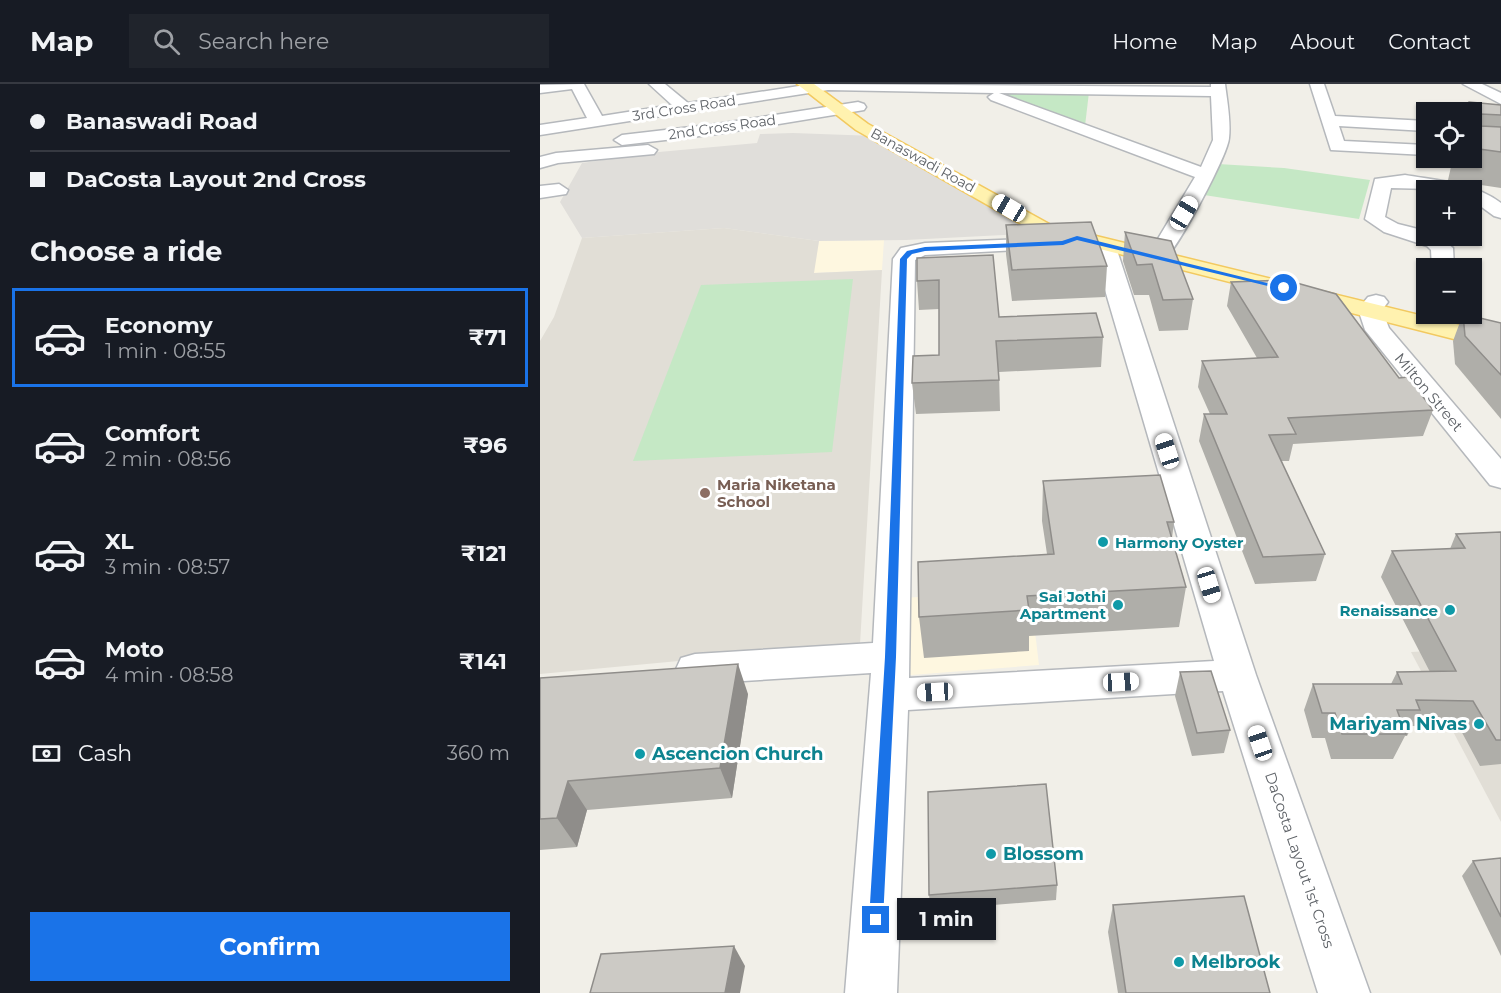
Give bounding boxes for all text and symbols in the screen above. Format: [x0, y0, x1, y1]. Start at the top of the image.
search box [129, 14, 549, 68]
text: Map [30, 24, 93, 58]
icon: search [150, 25, 183, 58]
text: Search here [198, 28, 329, 55]
text: Home [1112, 29, 1177, 54]
text: Map [1210, 29, 1257, 54]
text: About [1290, 29, 1355, 54]
text: Contact [1388, 29, 1471, 54]
street label: 3rd Cross Road [631, 91, 737, 125]
map controls [1416, 102, 1482, 324]
button: locate [1416, 102, 1482, 168]
text: Banaswadi Road [66, 108, 258, 135]
street label: 2nd Cross Road [667, 111, 777, 143]
street label: Banaswadi Road [867, 124, 979, 196]
text: DaCosta Layout 2nd Cross [66, 166, 366, 193]
button: + [1416, 180, 1482, 246]
car [989, 191, 1029, 225]
car [1167, 193, 1201, 233]
text: Choose a ride [30, 235, 222, 268]
button: − [1416, 258, 1482, 324]
route start [1270, 274, 1297, 301]
icon: car [33, 311, 87, 365]
text: Economy [105, 312, 213, 339]
text: ₹71 [469, 324, 507, 351]
text: 1 min · 08:55 [105, 339, 226, 363]
street label: Milton Street [1391, 349, 1467, 435]
icon: car [33, 419, 87, 473]
text: Comfort [105, 420, 200, 447]
car [1153, 431, 1181, 471]
text: ₹96 [463, 432, 507, 459]
text: 2 min · 08:56 [105, 447, 231, 471]
place label: Maria Niketana School [717, 475, 836, 511]
marker: Maria Niketana School [698, 486, 712, 500]
icon: car [33, 527, 87, 581]
text: XL [105, 528, 134, 555]
place label: Harmony Oyster [1115, 533, 1244, 552]
marker: Harmony Oyster [1096, 535, 1110, 549]
text: ₹121 [461, 540, 507, 567]
text: 3 min · 08:57 [105, 555, 230, 579]
car [1195, 565, 1223, 605]
place label: Sai Jothi Apartment [1019, 587, 1106, 623]
marker: Sai Jothi Apartment [1111, 598, 1125, 612]
place label: Renaissance [1340, 601, 1438, 620]
marker: Renaissance [1443, 603, 1457, 617]
icon: car [33, 635, 87, 689]
text: Moto [105, 636, 164, 663]
text: ₹141 [459, 648, 507, 675]
text: 4 min · 08:58 [105, 663, 233, 687]
car [1103, 672, 1139, 692]
car [917, 682, 953, 702]
place label: Mariyam Nivas [1329, 713, 1467, 735]
marker: Mariyam Nivas [1472, 717, 1486, 731]
car [1246, 723, 1274, 763]
icon: cash [30, 737, 63, 770]
text: Cash [78, 740, 132, 767]
text: 360 m [447, 741, 510, 765]
place label: Ascencion Church [651, 743, 823, 765]
marker: Ascencion Church [633, 747, 647, 761]
street label: DaCosta Layout 1st Cross [1261, 769, 1339, 951]
place label: Blossom [1003, 843, 1084, 865]
marker: Blossom [984, 847, 998, 861]
callout: 1 min [897, 899, 996, 941]
route end [862, 906, 889, 933]
text: 1 min [919, 907, 974, 931]
button: Confirm [30, 912, 510, 981]
place label: Melbrook [1191, 951, 1281, 973]
marker: Melbrook [1172, 955, 1186, 969]

